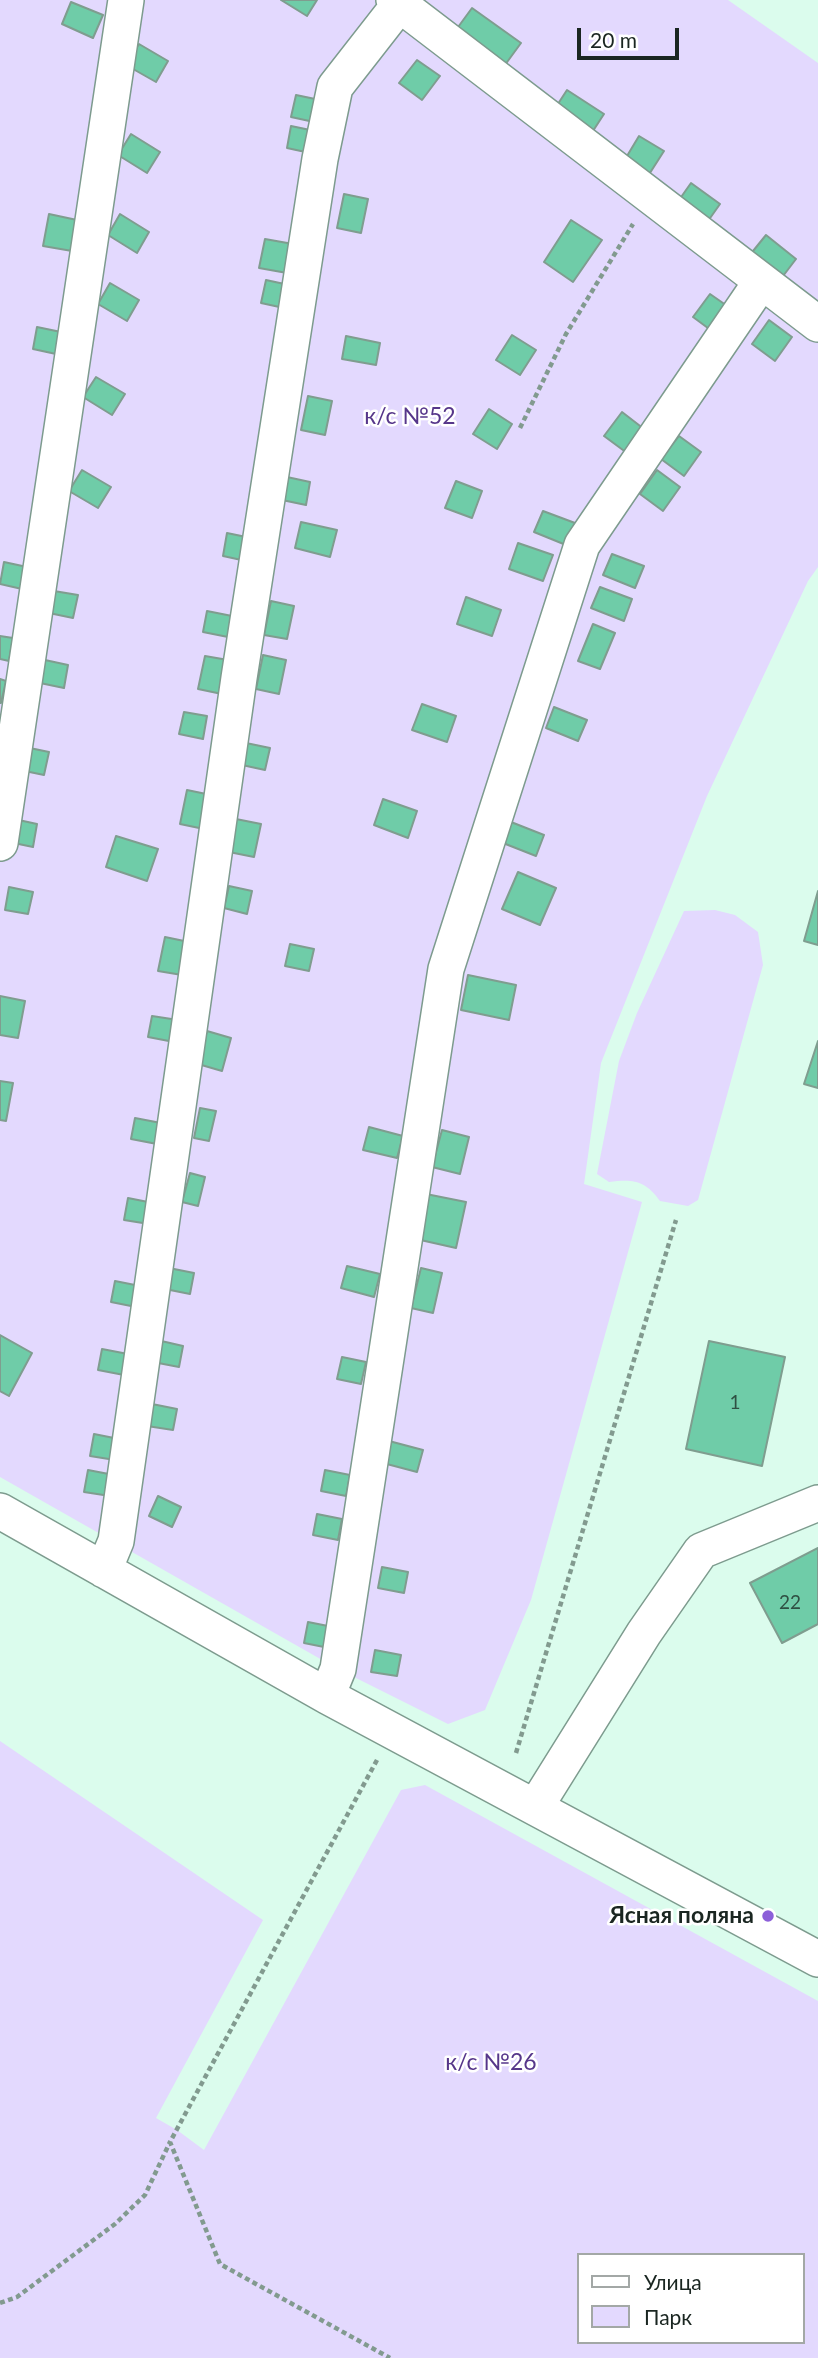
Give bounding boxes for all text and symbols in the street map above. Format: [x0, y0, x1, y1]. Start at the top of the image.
scale bar [580, 14, 682, 58]
text: 20 m [590, 27, 637, 52]
park label: к/с №52 [364, 403, 456, 431]
house number: 1 [729, 1392, 741, 1414]
house number: 22 [779, 1592, 801, 1614]
place label: Ясная поляна [609, 1902, 754, 1930]
marker: Ясная поляна [760, 1908, 776, 1924]
park label: к/с №26 [445, 2049, 537, 2077]
legend [576, 2253, 804, 2344]
text: Улица [644, 2269, 702, 2294]
text: Парк [644, 2304, 692, 2329]

